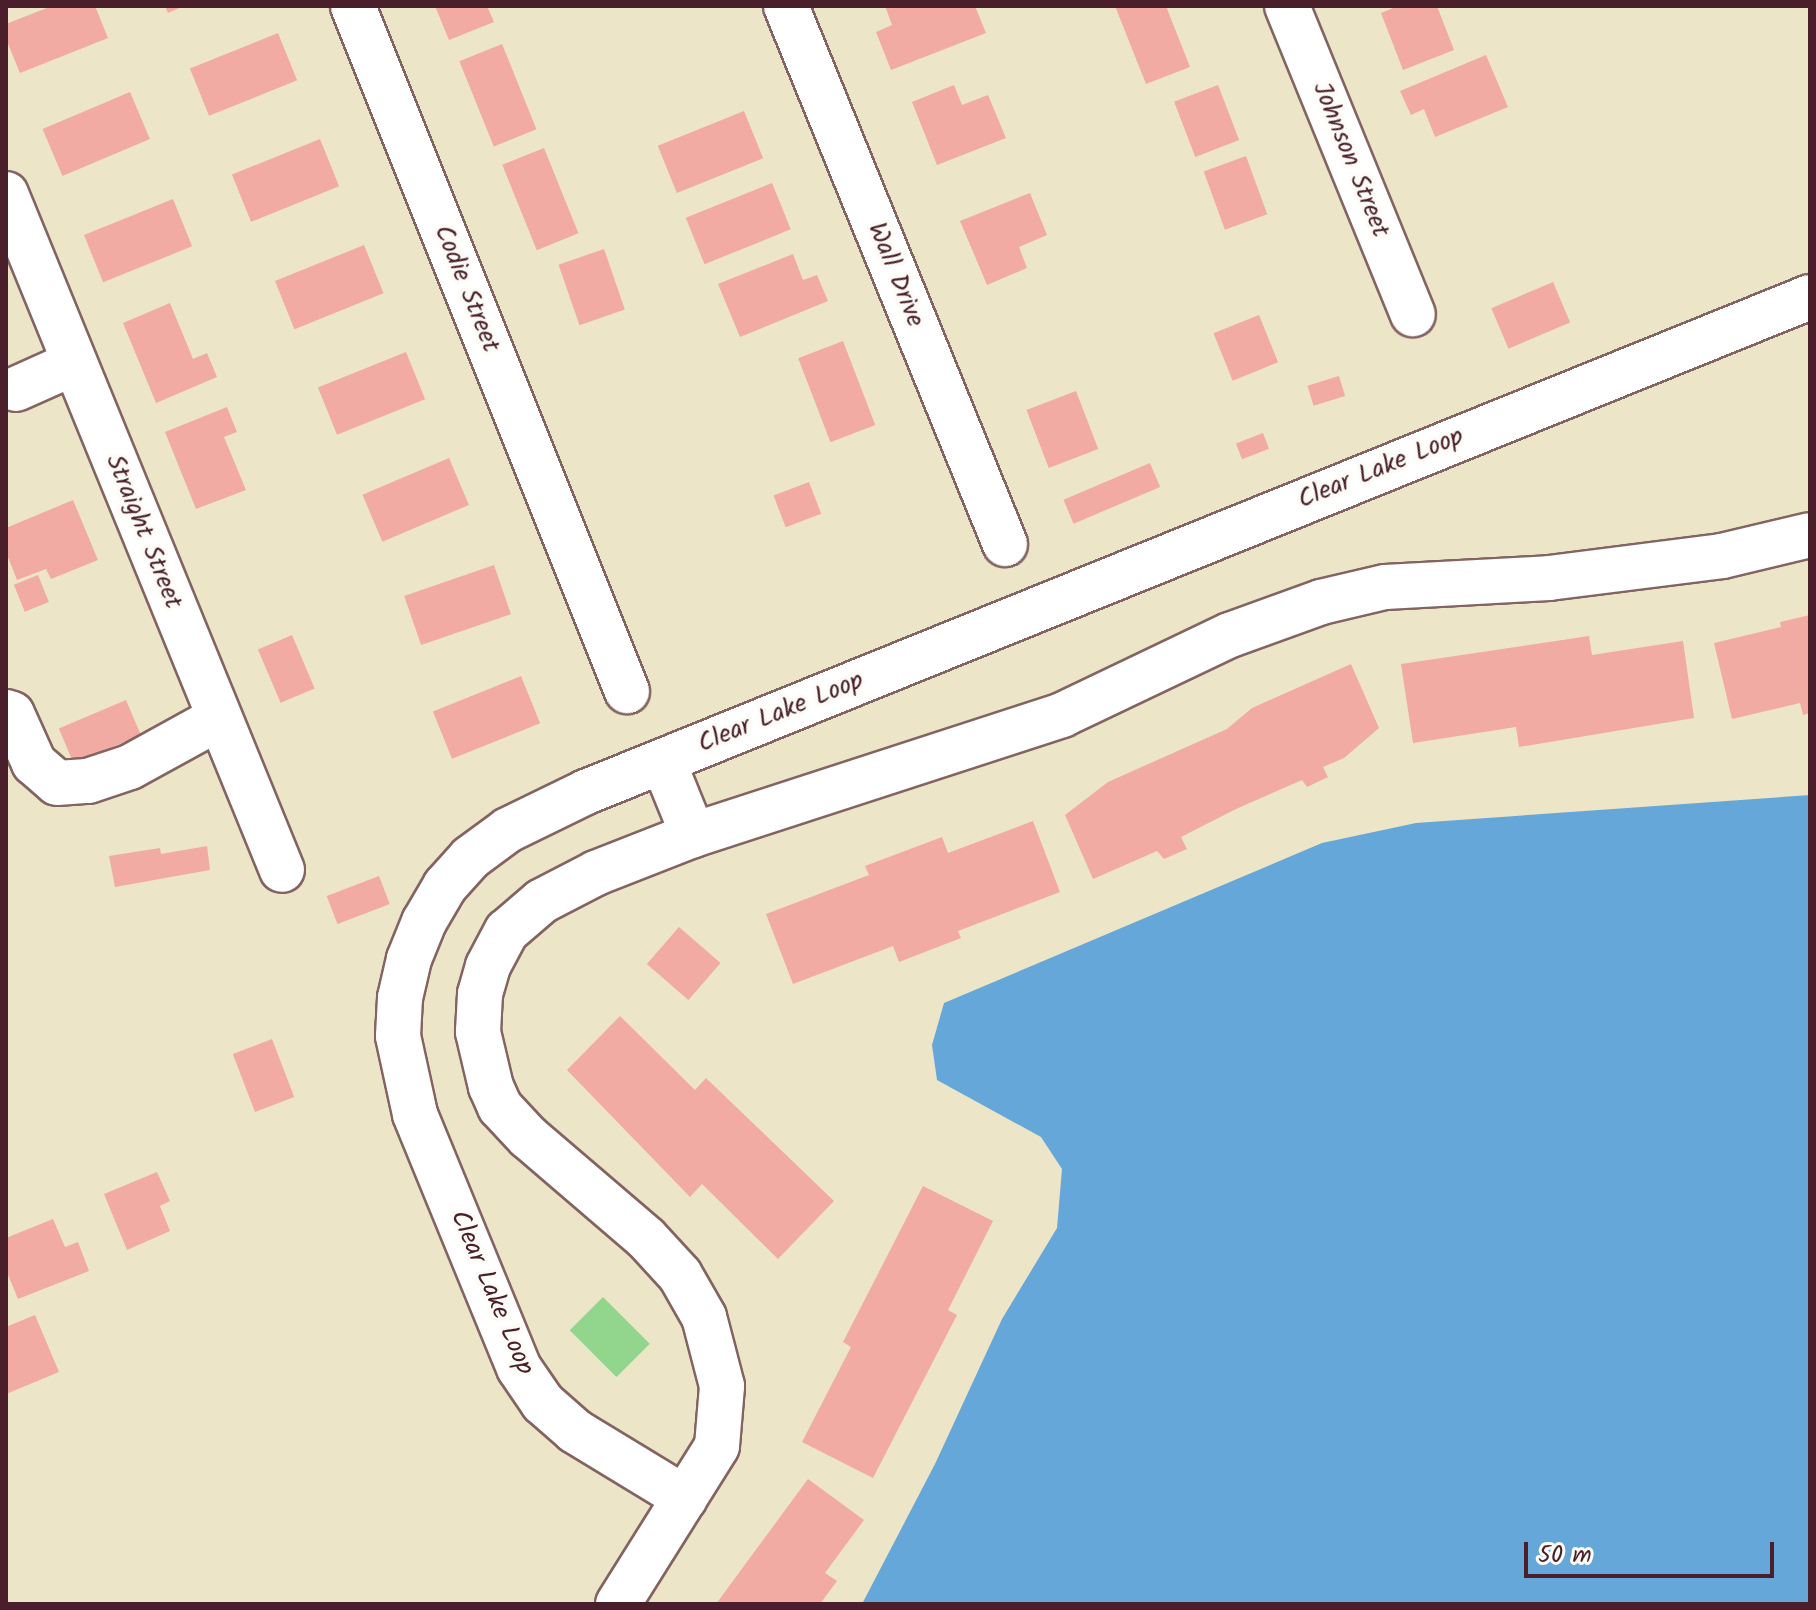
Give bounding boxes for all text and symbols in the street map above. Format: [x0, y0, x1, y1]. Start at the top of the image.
street label: Johnson Street [1305, 78, 1395, 242]
street label: Wall Drive [860, 218, 930, 332]
street label: Codie Street [426, 221, 506, 357]
street label: Clear Lake Loop [1294, 422, 1468, 516]
street label: Straight Street [98, 450, 188, 614]
street label: Clear Lake Loop [694, 666, 868, 760]
street label: Clear Lake Loop [442, 1206, 540, 1380]
scale bar [1528, 1526, 1778, 1576]
text: 50 m [1538, 1536, 1592, 1575]

